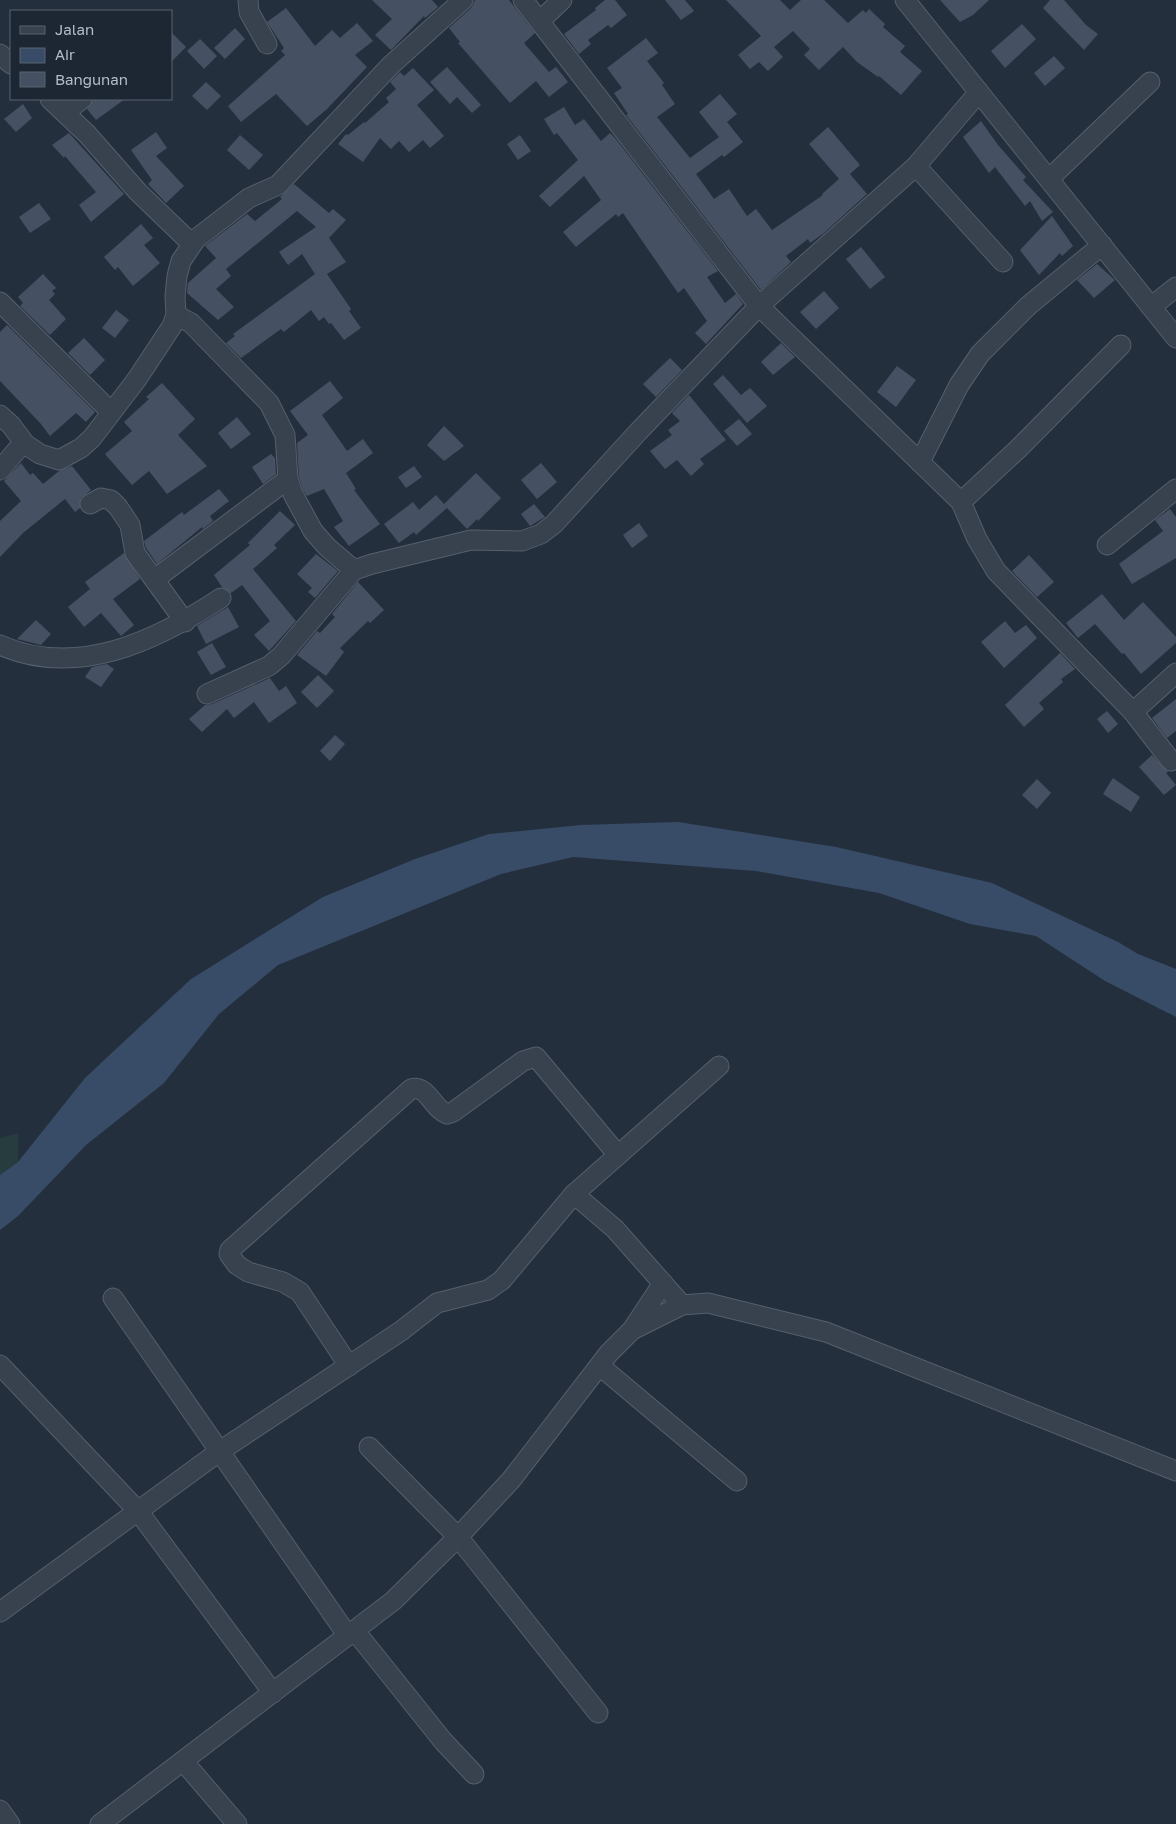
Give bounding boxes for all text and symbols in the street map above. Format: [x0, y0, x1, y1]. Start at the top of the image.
legend [10, 10, 172, 100]
text: Jalan [55, 20, 94, 38]
text: Air [55, 45, 75, 63]
text: Bangunan [55, 70, 128, 88]

